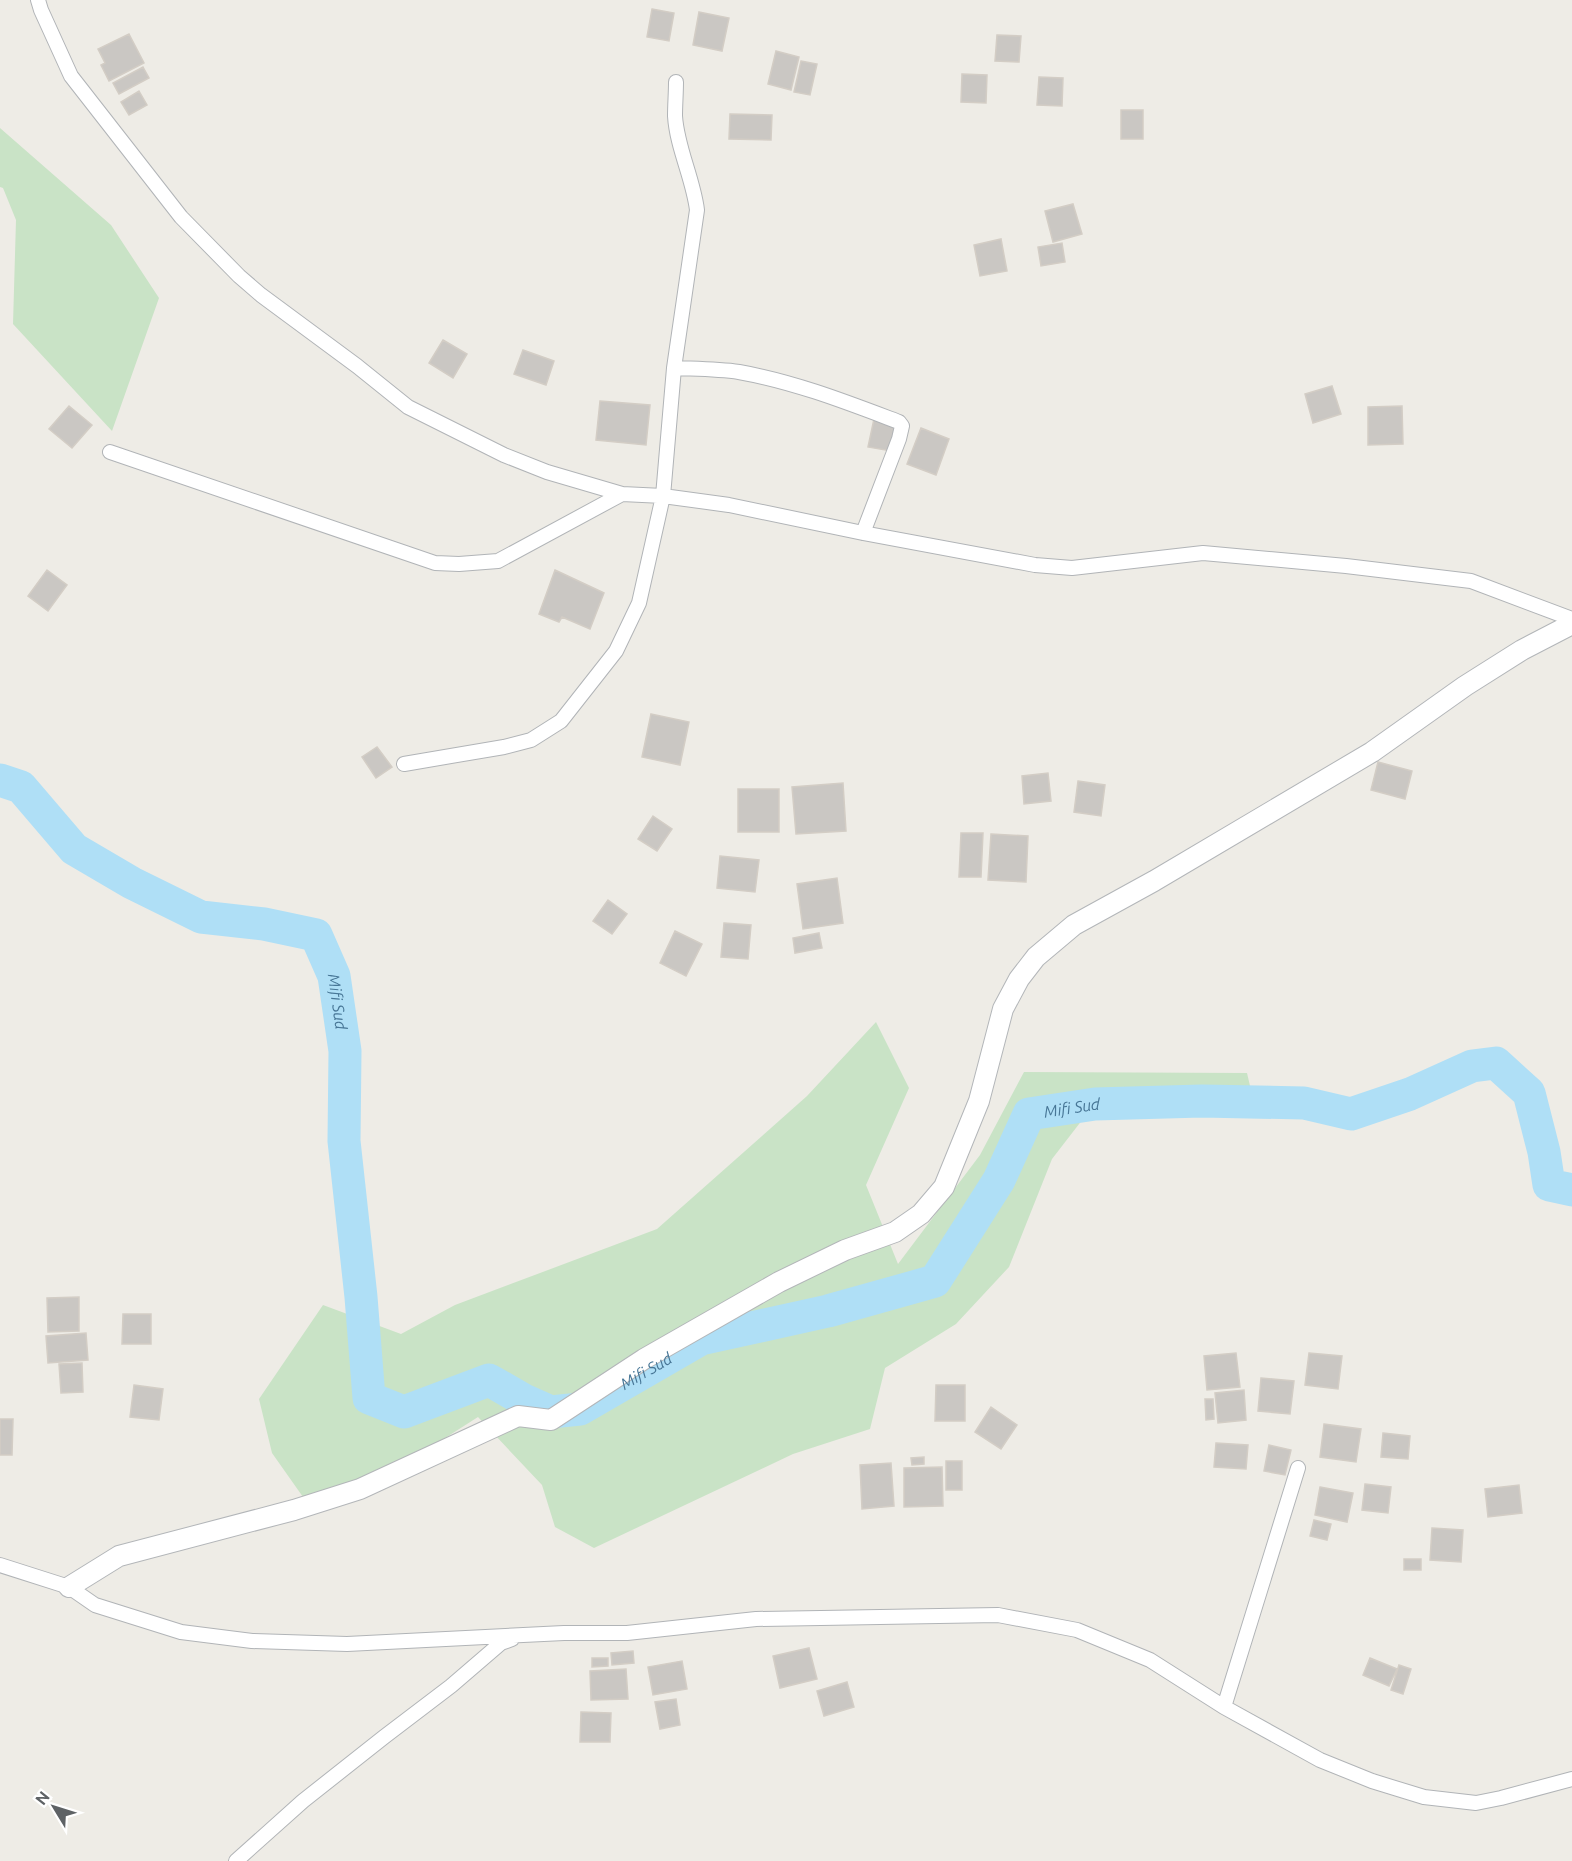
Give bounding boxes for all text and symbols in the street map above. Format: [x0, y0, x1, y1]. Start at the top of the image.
water label: Mifi Sud [325, 972, 351, 1032]
water label: Mifi Sud [1042, 1095, 1101, 1121]
water label: Mifi Sud [617, 1348, 676, 1393]
north arrow [24, 1777, 84, 1837]
text: N [31, 1788, 53, 1808]

